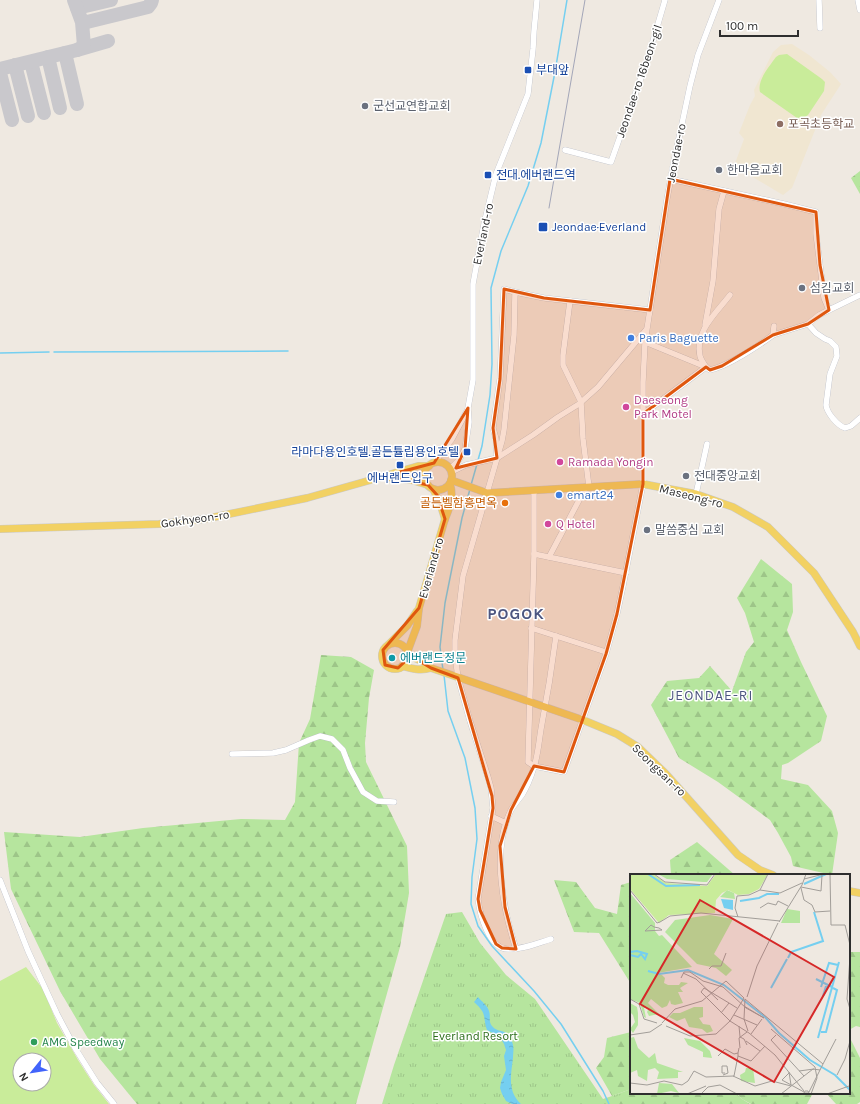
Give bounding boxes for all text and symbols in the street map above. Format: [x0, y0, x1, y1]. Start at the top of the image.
scale bar [720, 12, 798, 38]
text: 100 m [726, 19, 758, 33]
street label: Jeondae-ro 16beon-gil [613, 23, 665, 139]
place label: 부대앞 [536, 63, 569, 77]
marker: 부대앞 [523, 65, 533, 75]
place label: 군선교연합교회 [373, 99, 450, 113]
marker: 군선교연합교회 [360, 101, 370, 111]
place label: 포곡초등학교 [788, 117, 854, 131]
marker: 포곡초등학교 [775, 119, 785, 129]
street label: Jeondae-ro [663, 122, 689, 184]
place label: 한마음교회 [727, 163, 782, 177]
marker: 한마음교회 [714, 165, 724, 175]
place label: 전대.에버랜드역 [496, 168, 575, 182]
marker: 전대.에버랜드역 [483, 170, 493, 180]
street label: Everland-ro [470, 202, 496, 266]
place label: Jeondae·Everland [552, 220, 646, 234]
marker: Jeondae·Everland [537, 221, 549, 233]
place label: 섬김교회 [810, 281, 854, 295]
marker: 섬김교회 [797, 283, 807, 293]
place label: Paris Baguette [639, 331, 719, 345]
marker: Paris Baguette [626, 333, 636, 343]
place label: Daeseong Park Motel [634, 393, 692, 421]
marker: Daeseong Park Motel [621, 402, 631, 412]
place label: 라마다용인호텔.골든튤립용인호텔 [291, 445, 459, 459]
marker: 라마다용인호텔.골든튤립용인호텔 [462, 447, 472, 457]
place label: Ramada Yongin [568, 455, 654, 469]
marker: Ramada Yongin [555, 457, 565, 467]
marker: 에버랜드입구 [395, 460, 405, 470]
place label: 전대중앙교회 [694, 469, 760, 483]
place label: 에버랜드입구 [367, 471, 433, 485]
marker: 전대중앙교회 [681, 471, 691, 481]
street label: Maseong-ro [658, 481, 724, 511]
place label: emart24 [567, 488, 614, 502]
marker: emart24 [554, 490, 564, 500]
place label: 골든벨함흥면옥 [420, 496, 497, 510]
marker: 골든벨함흥면옥 [500, 498, 510, 508]
street label: Gokhyeon-ro [160, 507, 230, 531]
place label: Q Hotel [556, 517, 595, 531]
marker: Q Hotel [543, 519, 553, 529]
place label: 말씀중심 교회 [655, 523, 724, 537]
marker: 말씀중심 교회 [642, 525, 652, 535]
street label: Everland-ro [416, 536, 446, 600]
district label: POGOK [487, 604, 545, 623]
place label: 에버랜드정문 [400, 651, 466, 665]
marker: 에버랜드정문 [387, 653, 397, 663]
district label: JEONDAE-RI [669, 687, 753, 704]
street label: Seongsan-ro [629, 741, 689, 799]
inset map [630, 874, 850, 1094]
park label: Everland Resort [432, 1029, 518, 1043]
place label: AMG Speedway [42, 1035, 125, 1049]
marker: AMG Speedway [29, 1037, 39, 1047]
north arrow [12, 1052, 52, 1092]
text: N [16, 1070, 31, 1083]

